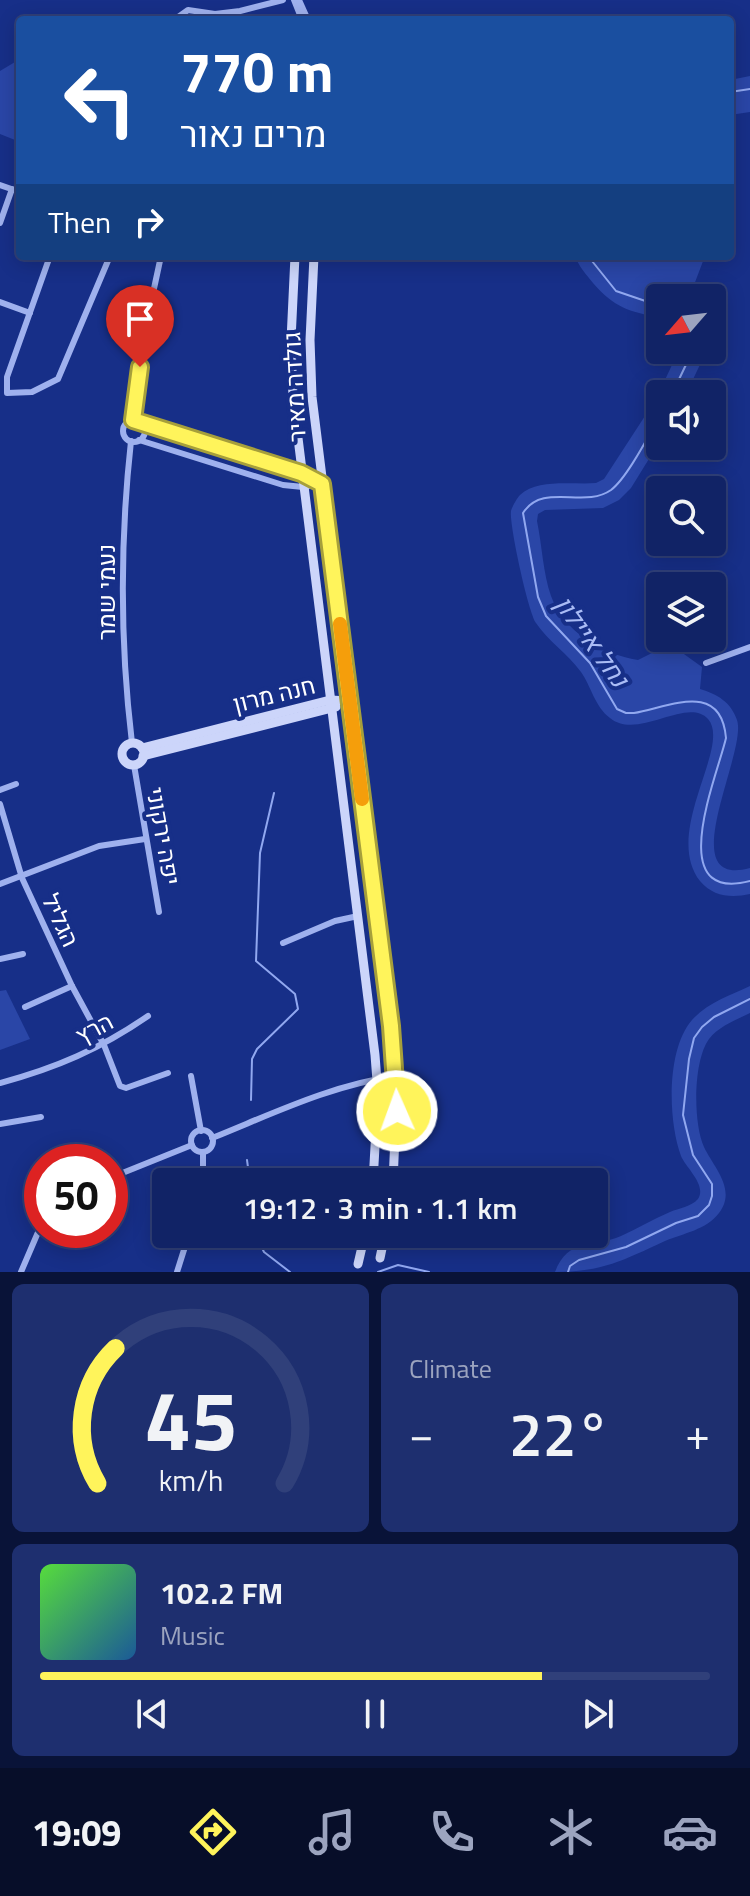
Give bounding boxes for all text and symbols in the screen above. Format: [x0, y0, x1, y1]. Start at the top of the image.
text: 770 m [180, 29, 333, 114]
icon: left [48, 48, 152, 152]
text: מרים נאור [180, 106, 327, 161]
text: Then [48, 199, 111, 245]
icon: right [127, 200, 171, 244]
north arrow [646, 284, 726, 364]
map controls [646, 284, 726, 652]
pin [106, 285, 174, 367]
icon: arrive [118, 297, 162, 341]
street label: גולדה מאיר [273, 331, 315, 443]
button: sound [646, 380, 726, 460]
button: search [646, 476, 726, 556]
street label: נעמי שמר [88, 544, 124, 640]
button: layers [646, 572, 726, 652]
water label: נחל איילון [545, 587, 640, 696]
street label: חנה מרון [229, 666, 319, 722]
street label: יפה ירקוני [138, 784, 190, 888]
street label: הגליל [33, 887, 89, 953]
street label: הרץ [68, 1003, 120, 1053]
position arrow [355, 1069, 439, 1153]
speed limit sign: 50 [24, 1144, 128, 1248]
text: 19:12 · 3 min · 1.1 km [243, 1185, 517, 1231]
text: Climate [409, 1349, 492, 1388]
text: 45 [144, 1356, 237, 1482]
text: 22° [509, 1388, 610, 1479]
text: − [409, 1400, 434, 1467]
text: + [685, 1400, 710, 1467]
text: km/h [158, 1459, 223, 1502]
text: 102.2 FM [160, 1570, 283, 1616]
text: Music [160, 1616, 225, 1655]
icon: previous [130, 1692, 174, 1736]
icon: pause [353, 1692, 397, 1736]
icon: next [576, 1692, 620, 1736]
icon: directions [185, 1804, 241, 1860]
icon: music [304, 1804, 360, 1860]
icon: phone [424, 1804, 480, 1860]
icon: climate [543, 1804, 599, 1860]
icon: car [662, 1804, 718, 1860]
text: 19:09 [32, 1805, 122, 1860]

